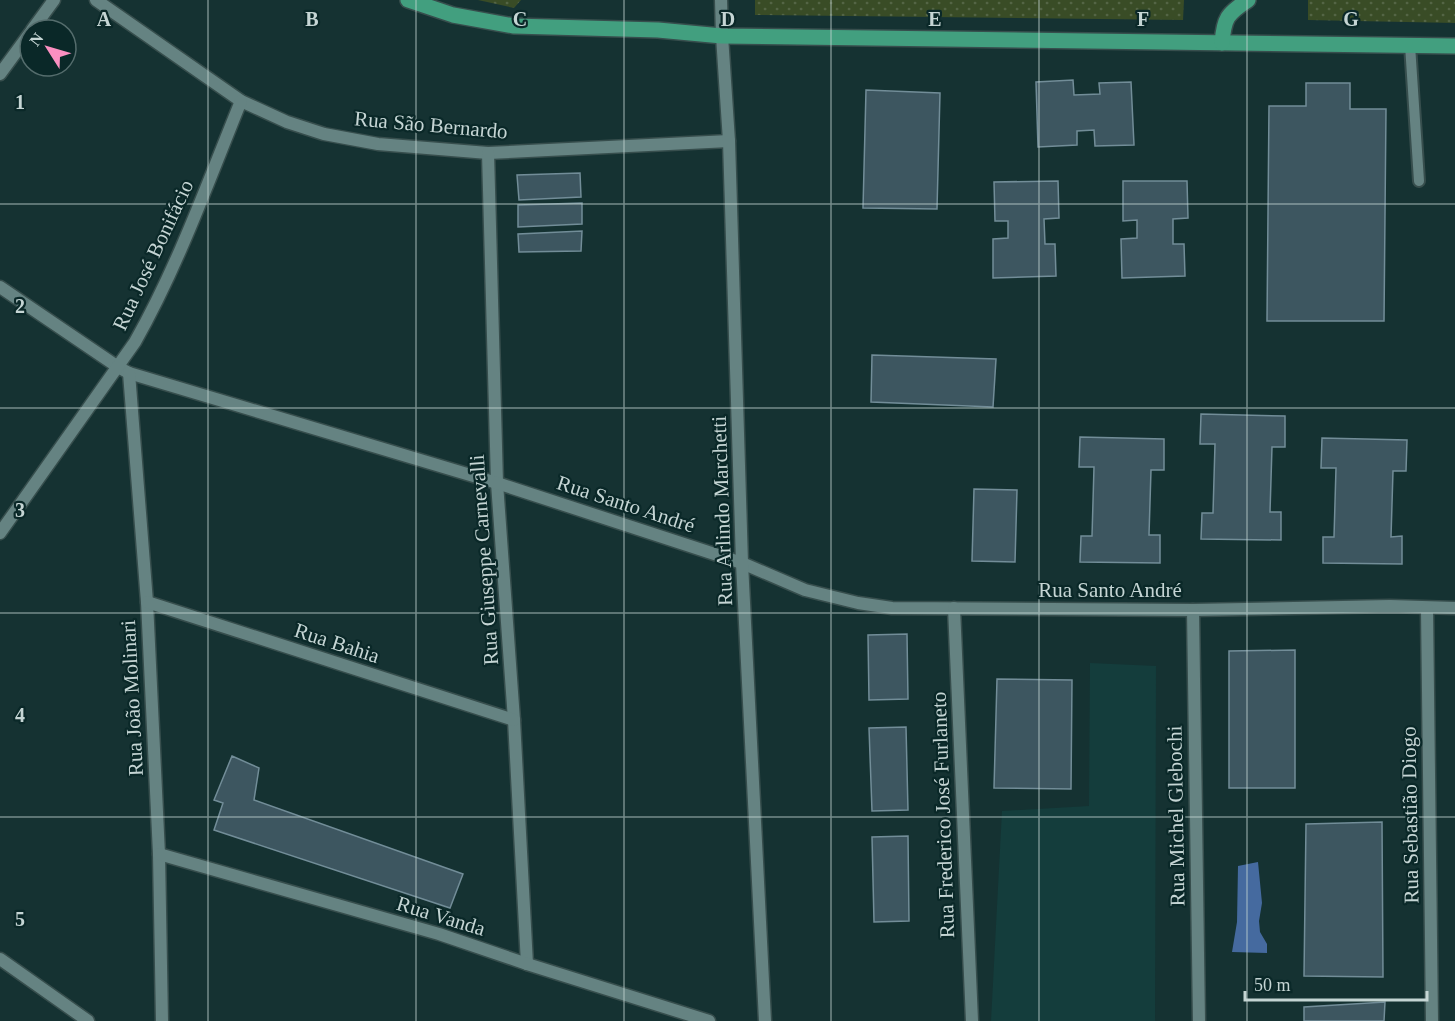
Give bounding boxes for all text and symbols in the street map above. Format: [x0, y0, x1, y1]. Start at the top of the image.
text: A [97, 8, 112, 30]
text: B [305, 8, 319, 30]
text: C [513, 8, 527, 30]
text: D [721, 8, 735, 30]
text: E [928, 8, 942, 30]
text: F [1137, 8, 1149, 30]
text: G [1343, 8, 1359, 30]
north arrow [18, 18, 78, 78]
text: N [26, 29, 47, 49]
text: 1 [15, 91, 25, 113]
street label: Rua São Bernardo [353, 106, 509, 144]
street label: Rua José Bonifácio [108, 176, 198, 334]
text: 2 [15, 295, 25, 317]
street label: Rua Arlindo Marchetti [707, 415, 737, 606]
street label: Rua Giuseppe Carnevalli [465, 454, 503, 666]
street label: Rua Santo André [554, 470, 698, 538]
text: 3 [15, 499, 25, 521]
street label: Rua Santo André [1038, 578, 1182, 602]
street label: Rua Bahia [291, 618, 383, 668]
street label: Rua João Molinari [116, 619, 148, 777]
street label: Rua Frederico José Furlaneto [927, 691, 959, 939]
text: 4 [15, 704, 25, 726]
street label: Rua Michel Glebochi [1162, 725, 1190, 907]
street label: Rua Sebastião Diogo [1396, 726, 1424, 904]
street label: Rua Vanda [394, 891, 489, 941]
text: 5 [15, 908, 25, 930]
scale bar [1245, 964, 1426, 1002]
text: 50 m [1254, 975, 1291, 995]

